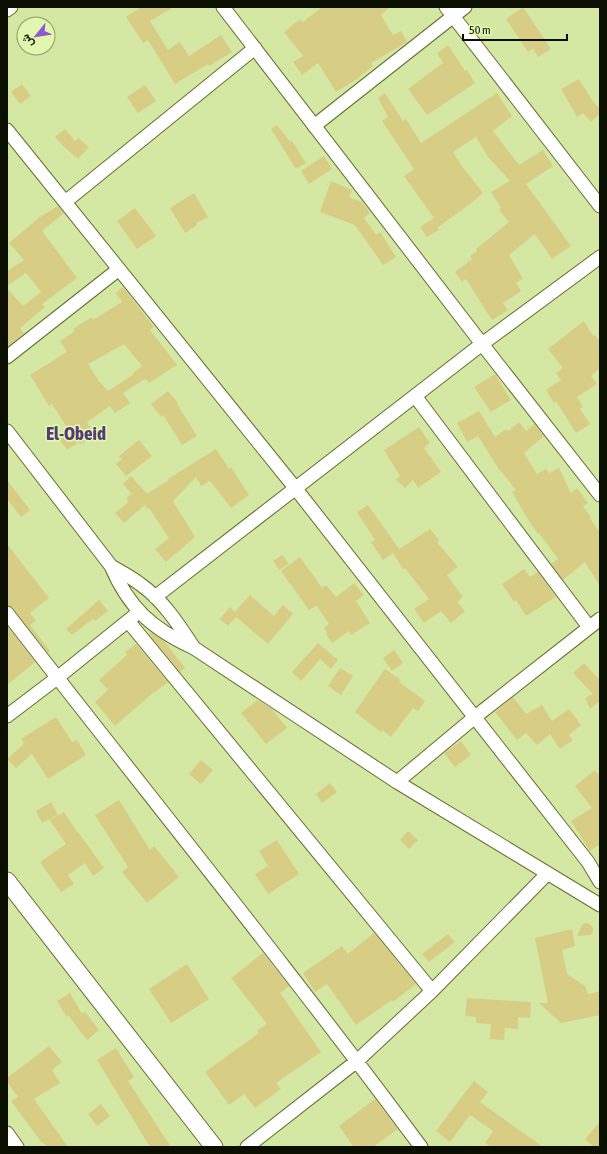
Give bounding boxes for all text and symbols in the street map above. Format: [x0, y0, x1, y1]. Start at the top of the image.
north arrow [16, 16, 56, 56]
scale bar [463, 16, 567, 42]
text: 50 m [469, 23, 491, 37]
text: ش [19, 32, 37, 50]
district label: El-Obeid [46, 422, 106, 444]

